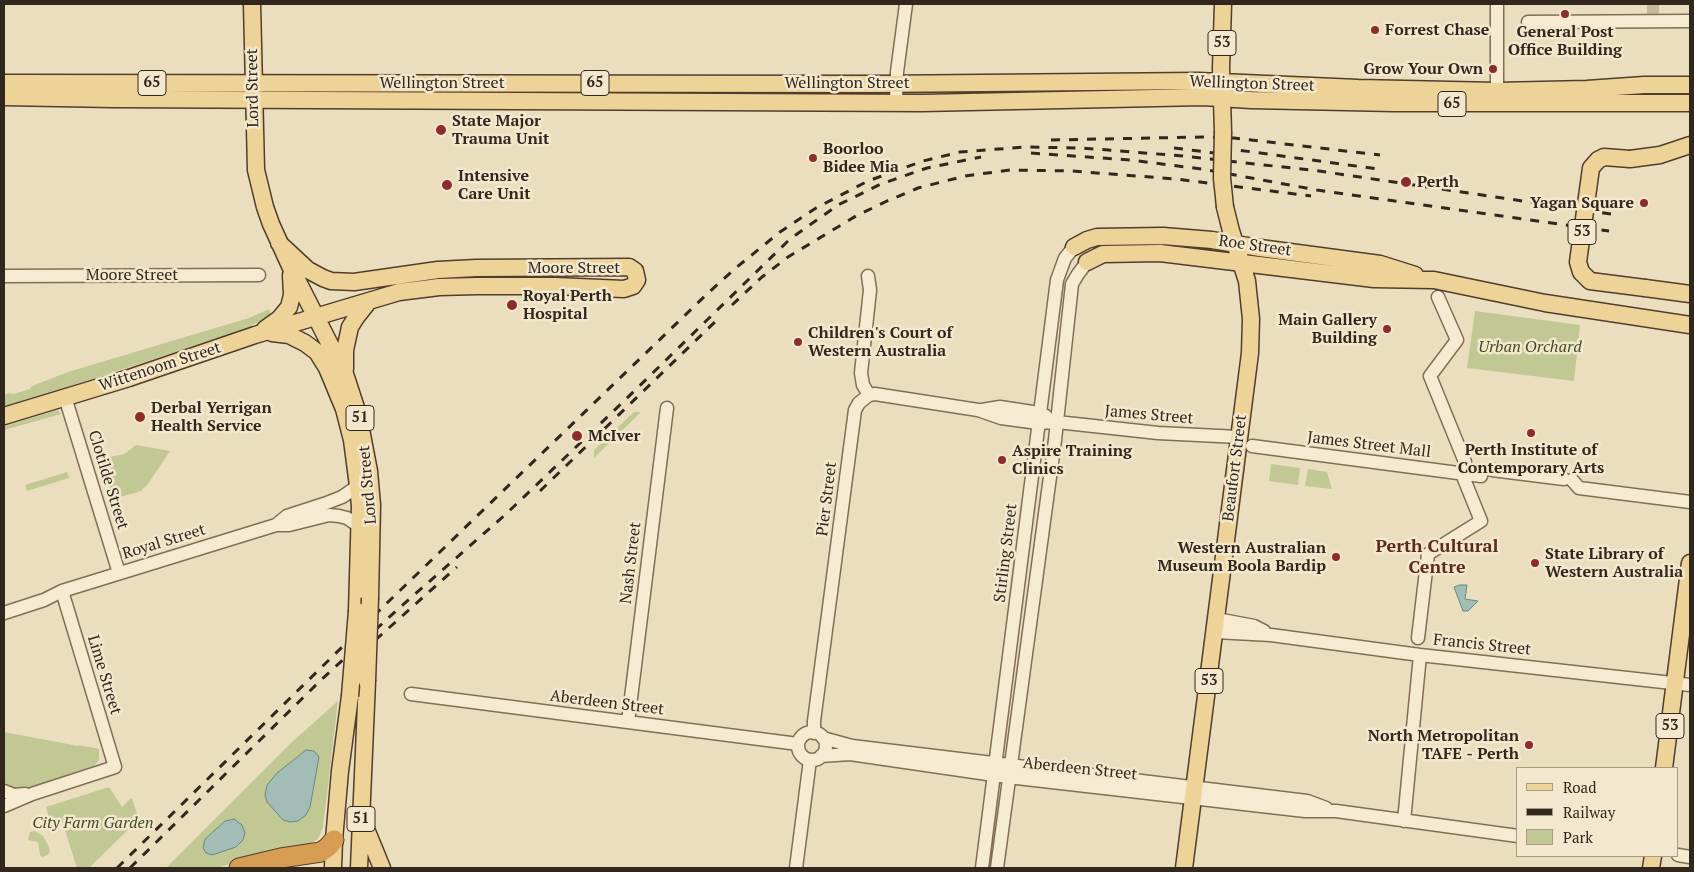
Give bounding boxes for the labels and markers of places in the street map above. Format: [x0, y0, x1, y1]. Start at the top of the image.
marker: General Post Office Building [1559, 8, 1571, 20]
place label: Forrest Chase [1385, 20, 1489, 40]
place label: General Post Office Building [1508, 22, 1622, 60]
marker: Forrest Chase [1369, 24, 1381, 36]
place label: Grow Your Own [1363, 59, 1483, 79]
marker: Grow Your Own [1487, 63, 1499, 75]
place label: State Major Trauma Unit [452, 111, 549, 149]
marker: State Major Trauma Unit [434, 123, 448, 137]
place label: Boorloo Bidee Mia [823, 139, 899, 177]
marker: Boorloo Bidee Mia [807, 152, 819, 164]
place label: Intensive Care Unit [458, 166, 531, 204]
place label: Perth [1417, 172, 1459, 192]
marker: Perth [1399, 175, 1413, 189]
marker: Intensive Care Unit [440, 178, 454, 192]
place label: Yagan Square [1530, 193, 1634, 213]
marker: Yagan Square [1638, 197, 1650, 209]
place label: Royal Perth Hospital [523, 286, 612, 324]
marker: Royal Perth Hospital [505, 298, 519, 312]
place label: Main Gallery Building [1278, 310, 1377, 348]
place label: Children's Court of Western Australia [808, 323, 952, 361]
marker: Main Gallery Building [1381, 323, 1393, 335]
marker: Children's Court of Western Australia [792, 336, 804, 348]
place label: Derbal Yerrigan Health Service [151, 398, 272, 436]
marker: Derbal Yerrigan Health Service [133, 410, 147, 424]
place label: McIver [588, 426, 640, 446]
marker: Perth Institute of Contemporary Arts [1525, 427, 1537, 439]
marker: McIver [570, 429, 584, 443]
place label: Perth Institute of Contemporary Arts [1458, 440, 1604, 478]
place label: Aspire Training Clinics [1012, 441, 1132, 479]
marker: Aspire Training Clinics [996, 454, 1008, 466]
place label: Western Australian Museum Boola Bardip [1158, 538, 1326, 576]
place label: State Library of Western Australia [1545, 544, 1683, 582]
marker: Western Australian Museum Boola Bardip [1330, 551, 1342, 563]
marker: State Library of Western Australia [1529, 557, 1541, 569]
place label: North Metropolitan TAFE - Perth [1368, 726, 1519, 764]
marker: North Metropolitan TAFE - Perth [1523, 739, 1535, 751]

